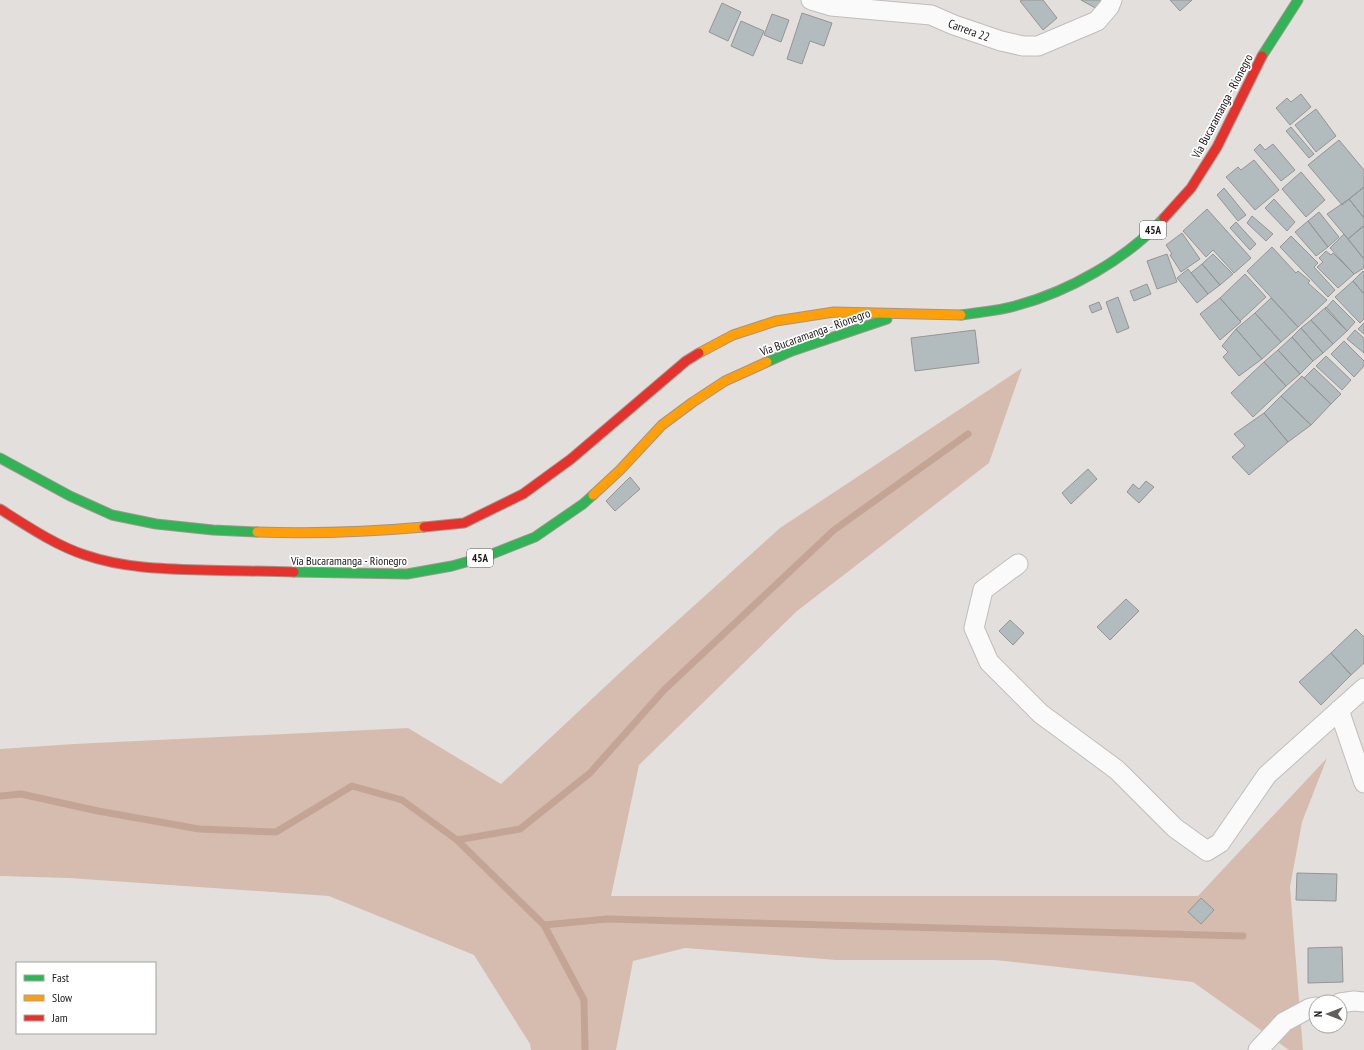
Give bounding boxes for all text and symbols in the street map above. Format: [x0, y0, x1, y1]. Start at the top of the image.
street label: Carrera 22 [946, 16, 992, 44]
street label: Vía Bucaramanga - Rionegro [1188, 51, 1256, 162]
road number: 45A [1140, 221, 1166, 239]
street label: Vía Bucaramanga - Rionegro [757, 305, 872, 359]
road number: 45A [467, 549, 493, 567]
street label: Vía Bucaramanga - Rionegro [290, 553, 407, 568]
legend [16, 962, 156, 1034]
text: Fast [52, 970, 70, 985]
text: Slow [52, 990, 73, 1005]
north arrow [1308, 994, 1348, 1034]
text: Jam [51, 1010, 68, 1025]
text: N [1311, 1011, 1325, 1017]

